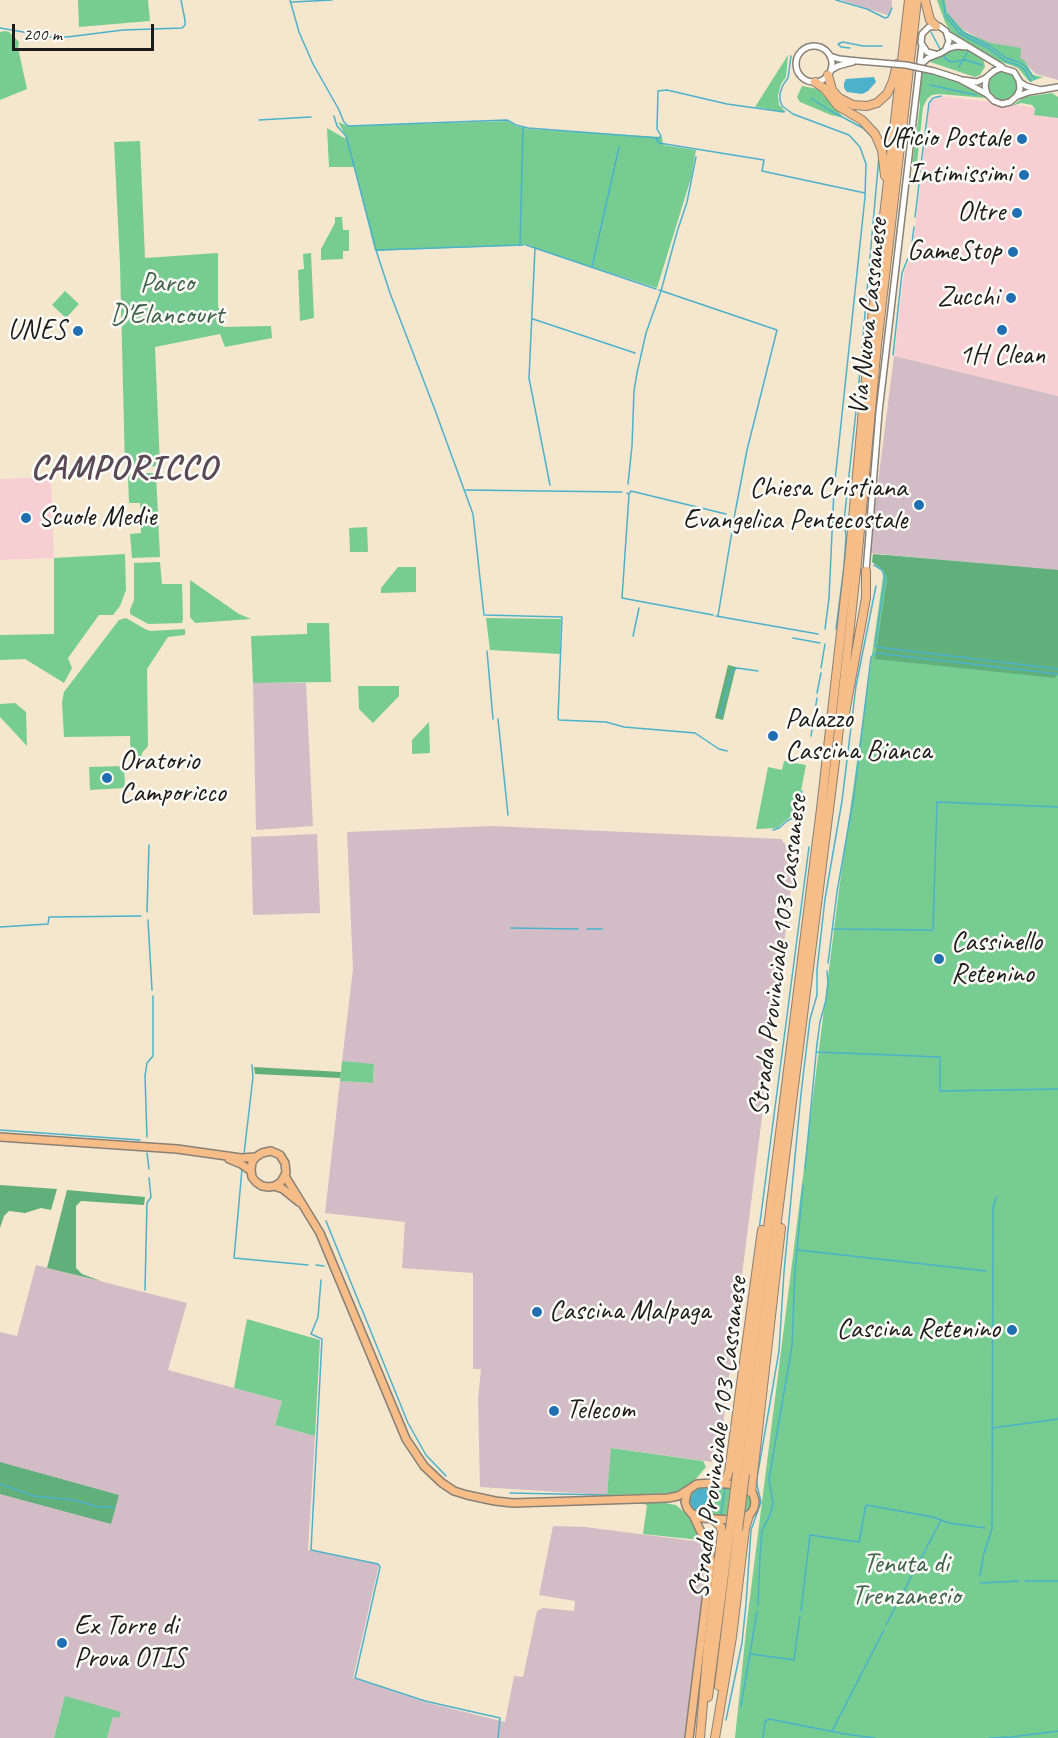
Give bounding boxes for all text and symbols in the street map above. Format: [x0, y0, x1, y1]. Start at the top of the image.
scale bar [15, 12, 158, 50]
text: 200 m [23, 23, 62, 45]
place label: Ufficio Postale [880, 122, 1010, 156]
marker: Ufficio Postale [1015, 132, 1029, 146]
place label: Intimissimi [908, 158, 1012, 192]
marker: Intimissimi [1017, 168, 1031, 182]
place label: Oltre [957, 196, 1005, 230]
marker: Oltre [1010, 206, 1024, 220]
street label: Via Nuova Cassanese [842, 217, 896, 417]
place label: GameStop [907, 235, 1001, 269]
marker: GameStop [1006, 245, 1020, 259]
park label: Parco D'Elancourt [110, 267, 224, 333]
place label: Zucchi [937, 281, 999, 315]
marker: Zucchi [1004, 291, 1018, 305]
place label: UNES [8, 314, 66, 348]
marker: 1H Clean [995, 323, 1009, 337]
marker: UNES [71, 324, 85, 338]
place label: 1H Clean [959, 339, 1045, 373]
district label: CAMPORICCO [30, 449, 218, 489]
place label: Chiesa Cristiana Evangelica Pentecostale [683, 472, 907, 538]
marker: Chiesa Cristiana Evangelica Pentecostale [912, 498, 926, 512]
place label: Scuole Medie [38, 501, 156, 535]
marker: Scuole Medie [19, 511, 33, 525]
place label: Palazzo Cascina Bianca [785, 703, 931, 769]
marker: Palazzo Cascina Bianca [766, 729, 780, 743]
place label: Oratorio Camporicco [119, 745, 226, 811]
marker: Oratorio Camporicco [100, 771, 114, 785]
street label: Strada Provinciale 103 Cassanese [743, 793, 815, 1119]
place label: Cassinello Retenino [951, 926, 1042, 992]
marker: Cassinello Retenino [932, 952, 946, 966]
street label: Strada Provinciale 103 Cassanese [683, 1275, 755, 1601]
place label: Cascina Malpaga [549, 1295, 710, 1329]
marker: Cascina Malpaga [530, 1305, 544, 1319]
place label: Cascina Retenino [837, 1313, 1000, 1347]
marker: Cascina Retenino [1005, 1323, 1019, 1337]
place label: Telecom [566, 1394, 635, 1428]
marker: Telecom [547, 1404, 561, 1418]
park label: Tenuta di Trenzanesio [852, 1548, 960, 1614]
place label: Ex Torre di Prova OTIS [74, 1610, 185, 1676]
marker: Ex Torre di Prova OTIS [55, 1636, 69, 1650]

